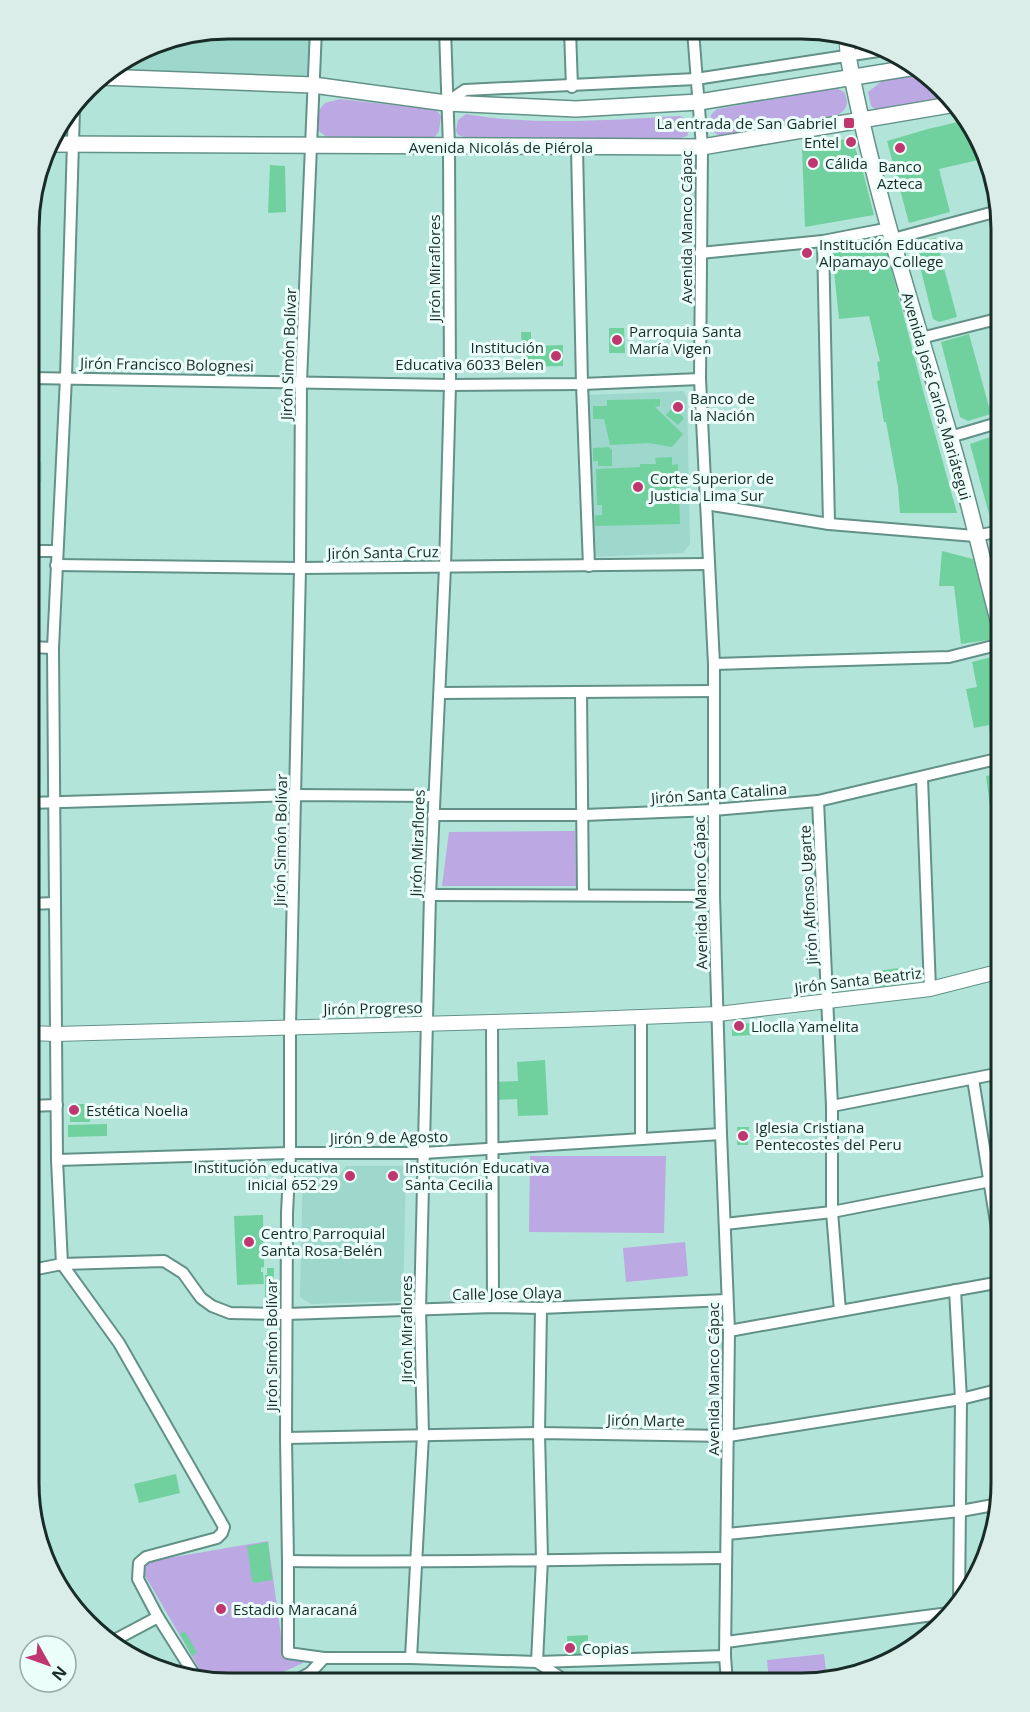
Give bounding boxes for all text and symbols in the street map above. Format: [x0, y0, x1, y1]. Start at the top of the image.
place label: La entrada de San Gabriel [656, 113, 837, 133]
marker: La entrada de San Gabriel [842, 116, 856, 130]
place label: Entel [804, 132, 839, 152]
marker: Entel [844, 135, 858, 149]
street label: Avenida Nicolás de Piérola [409, 137, 593, 157]
marker: Banco Azteca [893, 141, 907, 155]
street label: Avenida Manco Cápac [676, 150, 696, 304]
place label: Cálida [825, 153, 868, 173]
marker: Cálida [806, 156, 820, 170]
place label: Banco Azteca [877, 156, 923, 193]
street label: Jirón Miraflores [424, 214, 444, 324]
place label: Institución Educativa Alpamayo College [819, 234, 964, 271]
marker: Institución Educativa Alpamayo College [800, 246, 814, 260]
street label: Jirón Simón Bolívar [276, 288, 300, 422]
street label: Avenida José Carlos Mariátegui [898, 290, 976, 502]
place label: Parroquia Santa María Vigen [629, 321, 741, 358]
marker: Parroquia Santa María Vigen [610, 333, 624, 347]
place label: Institución Educativa 6033 Belen [395, 337, 544, 374]
marker: Institución Educativa 6033 Belen [549, 349, 563, 363]
street label: Jirón Francisco Bolognesi [78, 352, 254, 376]
place label: Banco de la Nación [690, 388, 755, 425]
marker: Banco de la Nación [671, 400, 685, 414]
place label: Corte Superior de Justicia Lima Sur [648, 468, 774, 505]
marker: Corte Superior de Justicia Lima Sur [631, 480, 645, 494]
street label: Jirón Santa Cruz [325, 541, 439, 563]
street label: Jirón Simón Bolívar [269, 774, 291, 908]
street label: Jirón Santa Catalina [648, 778, 788, 808]
street label: Jirón Miraflores [405, 789, 429, 899]
street label: Avenida Manco Cápac [689, 816, 711, 970]
street label: Jirón Alfonso Ugarte [794, 825, 822, 967]
street label: Jirón Santa Beatriz [791, 962, 923, 998]
street label: Jirón Progreso [321, 997, 423, 1019]
place label: Lloclla Yamelita [751, 1016, 859, 1036]
marker: Lloclla Yamelita [732, 1019, 746, 1033]
place label: Estética Noelia [86, 1100, 188, 1120]
marker: Estética Noelia [67, 1103, 81, 1117]
place label: Iglesia Cristiana Pentecostes del Peru [755, 1117, 902, 1154]
street label: Jirón 9 de Agosto [328, 1126, 448, 1148]
marker: Iglesia Cristiana Pentecostes del Peru [736, 1129, 750, 1143]
place label: Institución educativa inicial 652 29 [193, 1157, 338, 1194]
place label: Institución Educativa Santa Cecilia [405, 1157, 550, 1194]
marker: Institución educativa inicial 652 29 [343, 1169, 357, 1183]
marker: Institución Educativa Santa Cecilia [386, 1169, 400, 1183]
place label: Centro Parroquial Santa Rosa-Belén [261, 1223, 385, 1260]
marker: Centro Parroquial Santa Rosa-Belén [242, 1235, 256, 1249]
street label: Jirón Miraflores [396, 1275, 416, 1385]
street label: Jirón Simón Bolívar [261, 1279, 281, 1413]
street label: Calle Jose Olaya [452, 1282, 562, 1304]
street label: Avenida Manco Cápac [703, 1302, 723, 1456]
street label: Jirón Marte [605, 1409, 685, 1431]
place label: Estadio Maracaná [233, 1599, 357, 1619]
marker: Estadio Maracaná [214, 1602, 228, 1616]
north arrow [18, 1634, 78, 1694]
place label: Copias [582, 1638, 629, 1658]
marker: Copias [563, 1641, 577, 1655]
text: N [47, 1662, 72, 1686]

